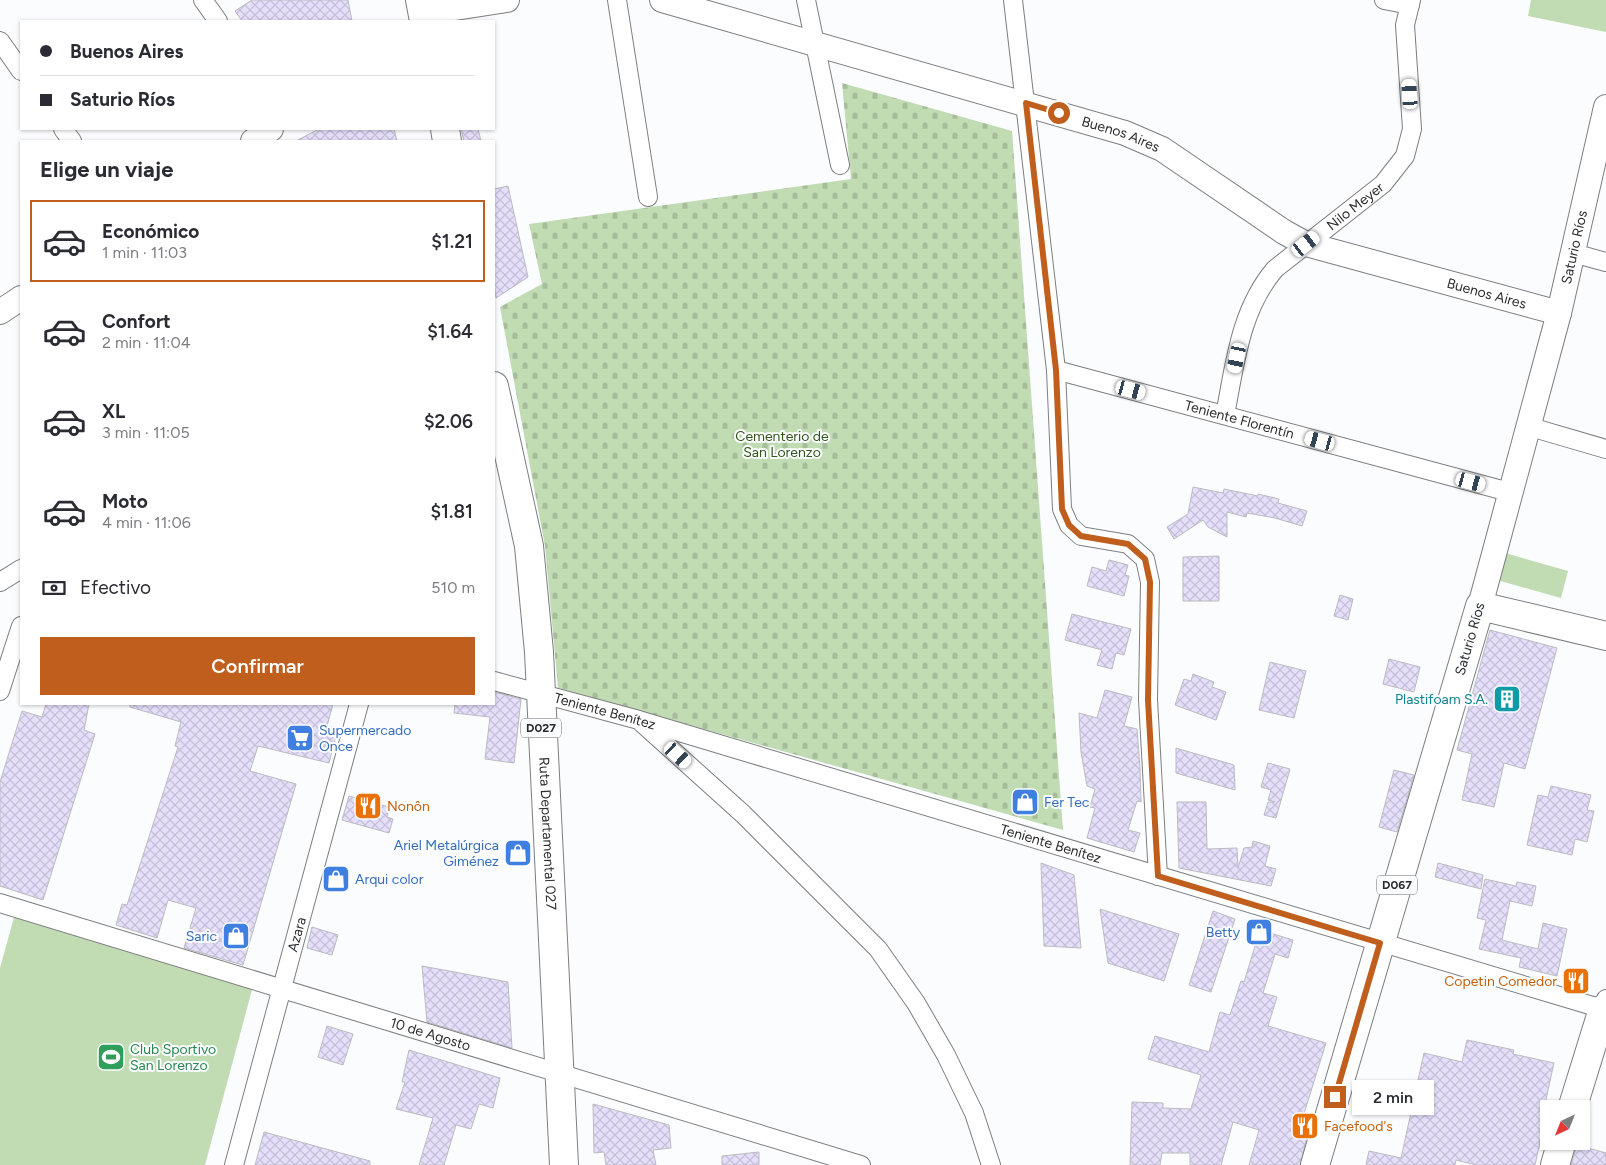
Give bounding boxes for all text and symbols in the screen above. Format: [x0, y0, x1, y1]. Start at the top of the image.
text: Buenos Aires [70, 40, 183, 63]
car [1401, 79, 1418, 109]
text: Saturio Ríos [70, 88, 175, 111]
route start [1048, 102, 1070, 124]
street label: Buenos Aires [1080, 113, 1162, 156]
text: Elige un viaje [40, 156, 173, 183]
street label: Nilo Meyer [1323, 178, 1387, 234]
street label: Saturio Ríos [1557, 209, 1591, 286]
icon: car [42, 219, 87, 264]
text: Económico [102, 220, 199, 243]
car [1289, 229, 1322, 259]
text: $1.21 [431, 230, 473, 253]
text: 1 min · 11:03 [102, 243, 187, 262]
street label: Buenos Aires [1445, 274, 1528, 312]
icon: car [42, 309, 87, 354]
text: Confort [102, 310, 171, 333]
text: $1.64 [427, 320, 473, 343]
text: 2 min · 11:04 [102, 333, 191, 352]
car [1226, 342, 1247, 374]
car [1114, 379, 1147, 401]
street label: Teniente Florentín [1183, 397, 1296, 442]
icon: car [42, 399, 87, 444]
text: XL [102, 400, 125, 423]
text: $2.06 [424, 410, 473, 433]
text: 3 min · 11:05 [102, 423, 190, 442]
park label: Cementerio de San Lorenzo [735, 428, 829, 461]
car [1303, 430, 1336, 452]
car [1454, 471, 1487, 493]
icon: car [42, 489, 87, 534]
text: Moto [102, 490, 148, 513]
text: $1.81 [430, 500, 473, 523]
text: 4 min · 11:06 [102, 513, 191, 532]
icon: cash [40, 574, 68, 602]
text: Efectivo [80, 576, 151, 599]
text: 510 m [431, 578, 475, 597]
street label: Saturio Ríos [1451, 601, 1489, 677]
button: Confirmar [40, 637, 475, 695]
building icon: Plastifoam S.A. [1492, 684, 1522, 714]
street label: Teniente Benítez [552, 689, 658, 733]
place label: Plastifoam S.A. [1395, 691, 1488, 708]
road number: D027 [521, 718, 561, 738]
place label: Supermercado Once [319, 722, 411, 755]
supermarket icon: Supermercado Once [285, 723, 315, 753]
car [661, 739, 694, 771]
street label: Ruta Departamental 027 [536, 757, 560, 911]
shop icon: Fer Tec [1010, 787, 1040, 817]
restaurant icon: Nonôn [353, 791, 383, 821]
place label: Fer Tec [1044, 794, 1090, 811]
place label: Nonôn [387, 798, 430, 815]
street label: Teniente Benítez [998, 820, 1103, 867]
place label: Ariel Metalúrgica Giménez [394, 837, 499, 870]
shop icon: Ariel Metalúrgica Giménez [503, 838, 533, 868]
shop icon: Arqui color [321, 864, 351, 894]
place label: Arqui color [355, 871, 424, 888]
road number: D067 [1377, 876, 1417, 894]
street label: Azara [284, 915, 309, 954]
shop icon: Betty [1244, 917, 1274, 947]
shop icon: Saric [221, 921, 251, 951]
place label: Betty [1206, 924, 1241, 941]
place label: Saric [186, 928, 217, 945]
restaurant icon: Copetin Comedor [1561, 966, 1591, 996]
place label: Copetin Comedor [1444, 973, 1557, 990]
street label: 10 de Agosto [388, 1014, 473, 1054]
place label: Club Sportivo San Lorenzo [130, 1041, 216, 1074]
sports icon: Club Sportivo San Lorenzo [96, 1042, 126, 1072]
callout: 2 min [1352, 1080, 1435, 1114]
route end [1324, 1086, 1346, 1108]
text: 2 min [1373, 1088, 1413, 1107]
north arrow [1540, 1100, 1590, 1150]
map controls [1540, 1100, 1590, 1150]
restaurant icon: Facefood's [1290, 1111, 1320, 1141]
place label: Facefood's [1324, 1118, 1393, 1135]

